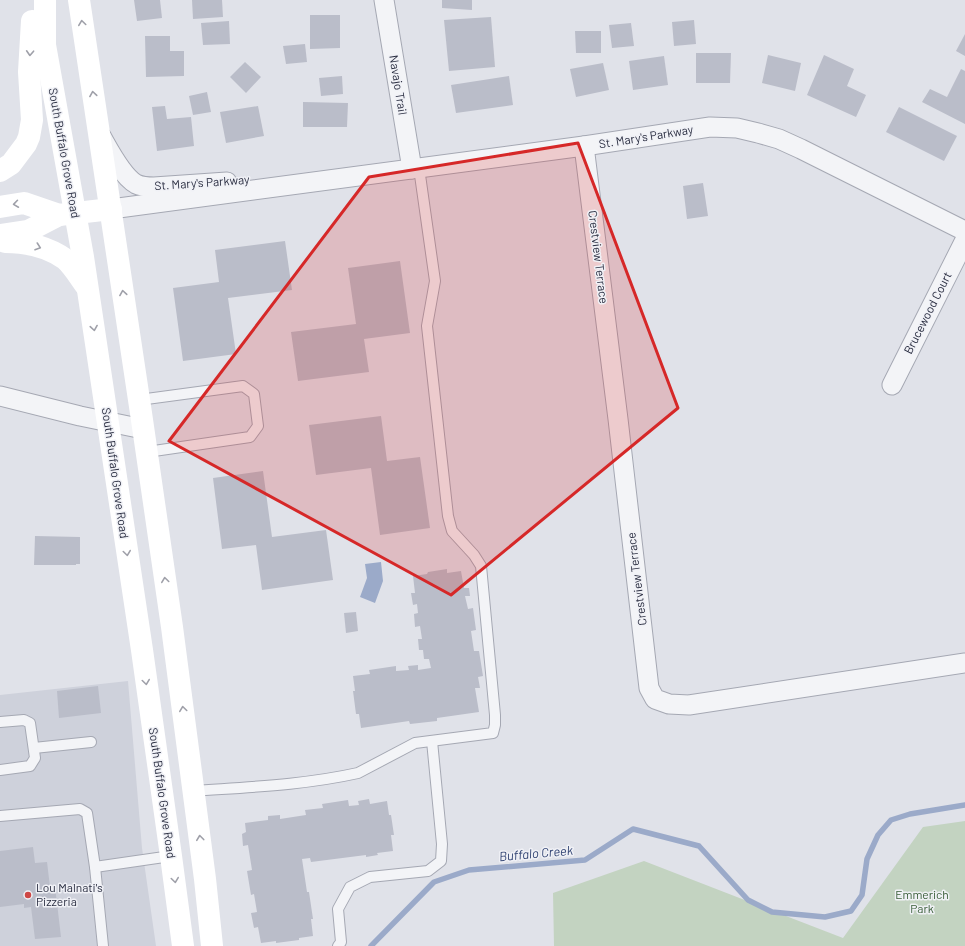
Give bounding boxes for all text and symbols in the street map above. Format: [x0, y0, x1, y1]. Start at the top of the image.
one-way arrow [78, 20, 87, 26]
one-way arrow [26, 50, 34, 56]
street label: Navajo Trail [387, 54, 411, 116]
street label: South Buffalo Grove Road [47, 87, 83, 219]
one-way arrow [89, 91, 98, 97]
street label: St. Mary's Parkway [598, 122, 694, 150]
street label: St. Mary's Parkway [154, 172, 250, 192]
one-way arrow [13, 200, 19, 209]
street label: Crestview Terrace [586, 209, 612, 304]
one-way arrow [35, 242, 42, 251]
street label: Brucewood Court [900, 269, 954, 356]
one-way arrow [119, 290, 128, 296]
one-way arrow [89, 325, 98, 331]
street label: South Buffalo Grove Road [100, 407, 132, 539]
street label: Crestview Terrace [623, 532, 649, 627]
one-way arrow [122, 550, 131, 556]
one-way arrow [161, 577, 170, 583]
one-way arrow [141, 679, 150, 685]
one-way arrow [179, 706, 188, 712]
street label: South Buffalo Grove Road [147, 727, 179, 859]
one-way arrow [196, 835, 205, 841]
water label: Buffalo Creek [498, 842, 574, 864]
one-way arrow [170, 877, 179, 883]
place label: Lou Malnati's Pizzeria [36, 880, 103, 908]
park label: Emmerich Park [895, 887, 949, 915]
marker: Lou Malnati's Pizzeria [23, 890, 33, 900]

